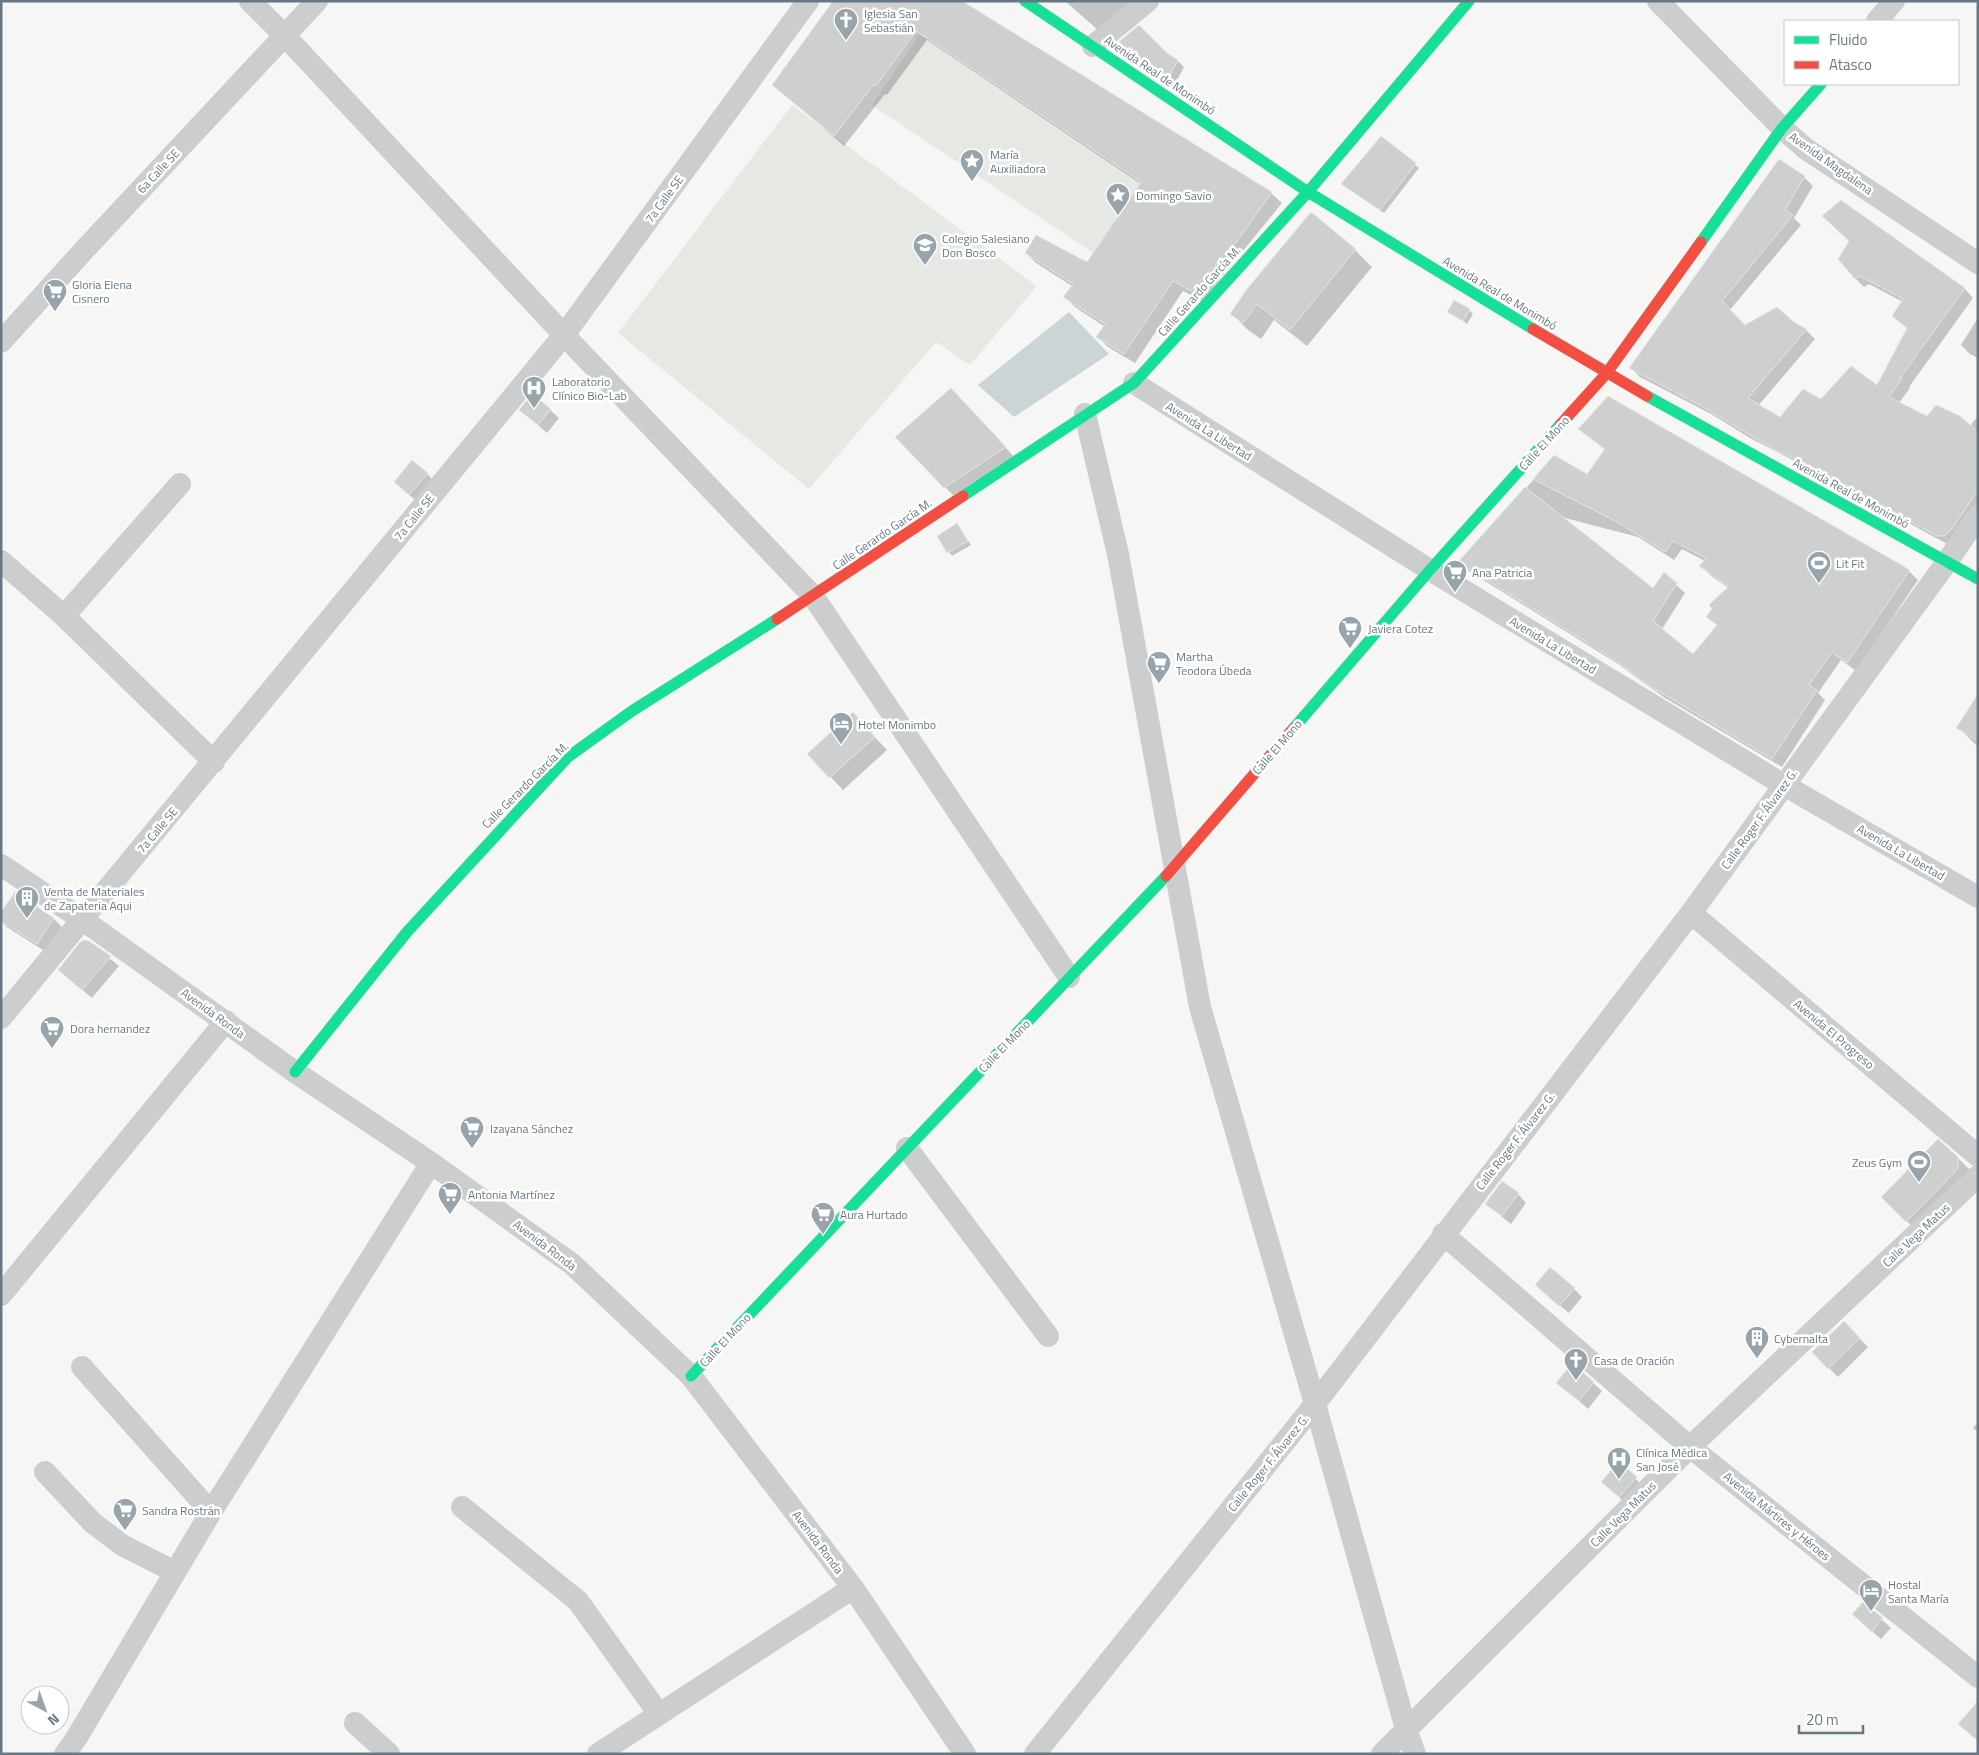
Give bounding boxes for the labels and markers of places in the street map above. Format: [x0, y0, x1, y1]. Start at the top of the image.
place label: Iglesia San Sebastián [864, 4, 918, 37]
church icon: Iglesia San Sebastián [833, 7, 859, 41]
place label: María Auxiliadora [990, 145, 1046, 178]
place icon: María Auxiliadora [959, 148, 985, 182]
place icon: Domingo Savio [1105, 182, 1131, 216]
place label: Domingo Savio [1136, 186, 1212, 205]
place label: Colegio Salesiano Don Bosco [942, 229, 1030, 262]
school or university icon: Colegio Salesiano Don Bosco [912, 232, 938, 266]
place label: Gloria Elena Cisnero [72, 275, 132, 308]
supermarket icon: Gloria Elena Cisnero [42, 278, 68, 312]
place label: Laboratorio Clínico Bio-Lab [552, 372, 627, 405]
hospital icon: Laboratorio Clínico Bio-Lab [521, 375, 547, 409]
sports icon: Lit Fit [1806, 550, 1832, 584]
place label: Lit Fit [1836, 554, 1865, 573]
supermarket icon: Ana Patricia [1442, 559, 1468, 593]
place label: Ana Patricia [1472, 563, 1532, 582]
supermarket icon: Javiera Cotez [1337, 615, 1363, 649]
place label: Javiera Cotez [1368, 619, 1433, 638]
place label: Martha Teodora Úbeda [1176, 647, 1252, 680]
supermarket icon: Martha Teodora Úbeda [1146, 650, 1172, 684]
hotel icon: Hotel Monimbo [828, 711, 854, 745]
place label: Hotel Monimbo [858, 715, 936, 734]
place label: Venta de Materiales de Zapateria Aqui [44, 882, 145, 915]
building icon: Venta de Materiales de Zapateria Aqui [14, 885, 40, 919]
supermarket icon: Dora hernandez [39, 1015, 65, 1049]
place label: Dora hernandez [70, 1019, 150, 1038]
supermarket icon: Izayana Sánchez [459, 1115, 485, 1149]
place label: Izayana Sánchez [490, 1119, 573, 1138]
sports icon: Zeus Gym [1906, 1149, 1932, 1183]
place label: Zeus Gym [1852, 1153, 1902, 1172]
supermarket icon: Antonia Martínez [437, 1181, 463, 1215]
place label: Antonia Martínez [468, 1185, 555, 1204]
supermarket icon: Aura Hurtado [810, 1201, 836, 1235]
place label: Aura Hurtado [840, 1205, 908, 1224]
building icon: Cybernalta [1744, 1325, 1770, 1359]
place label: Cybernalta [1774, 1329, 1828, 1348]
church icon: Casa de Oración [1563, 1347, 1589, 1381]
place label: Casa de Oración [1594, 1351, 1675, 1370]
place label: Clínica Médica San José [1636, 1443, 1707, 1476]
hospital icon: Clínica Médica San José [1606, 1446, 1632, 1480]
supermarket icon: Sandra Rostrán [112, 1497, 138, 1531]
place label: Sandra Rostrán [142, 1501, 220, 1520]
place label: Hostal Santa María [1888, 1575, 1949, 1608]
hotel icon: Hostal Santa María [1858, 1578, 1884, 1612]

